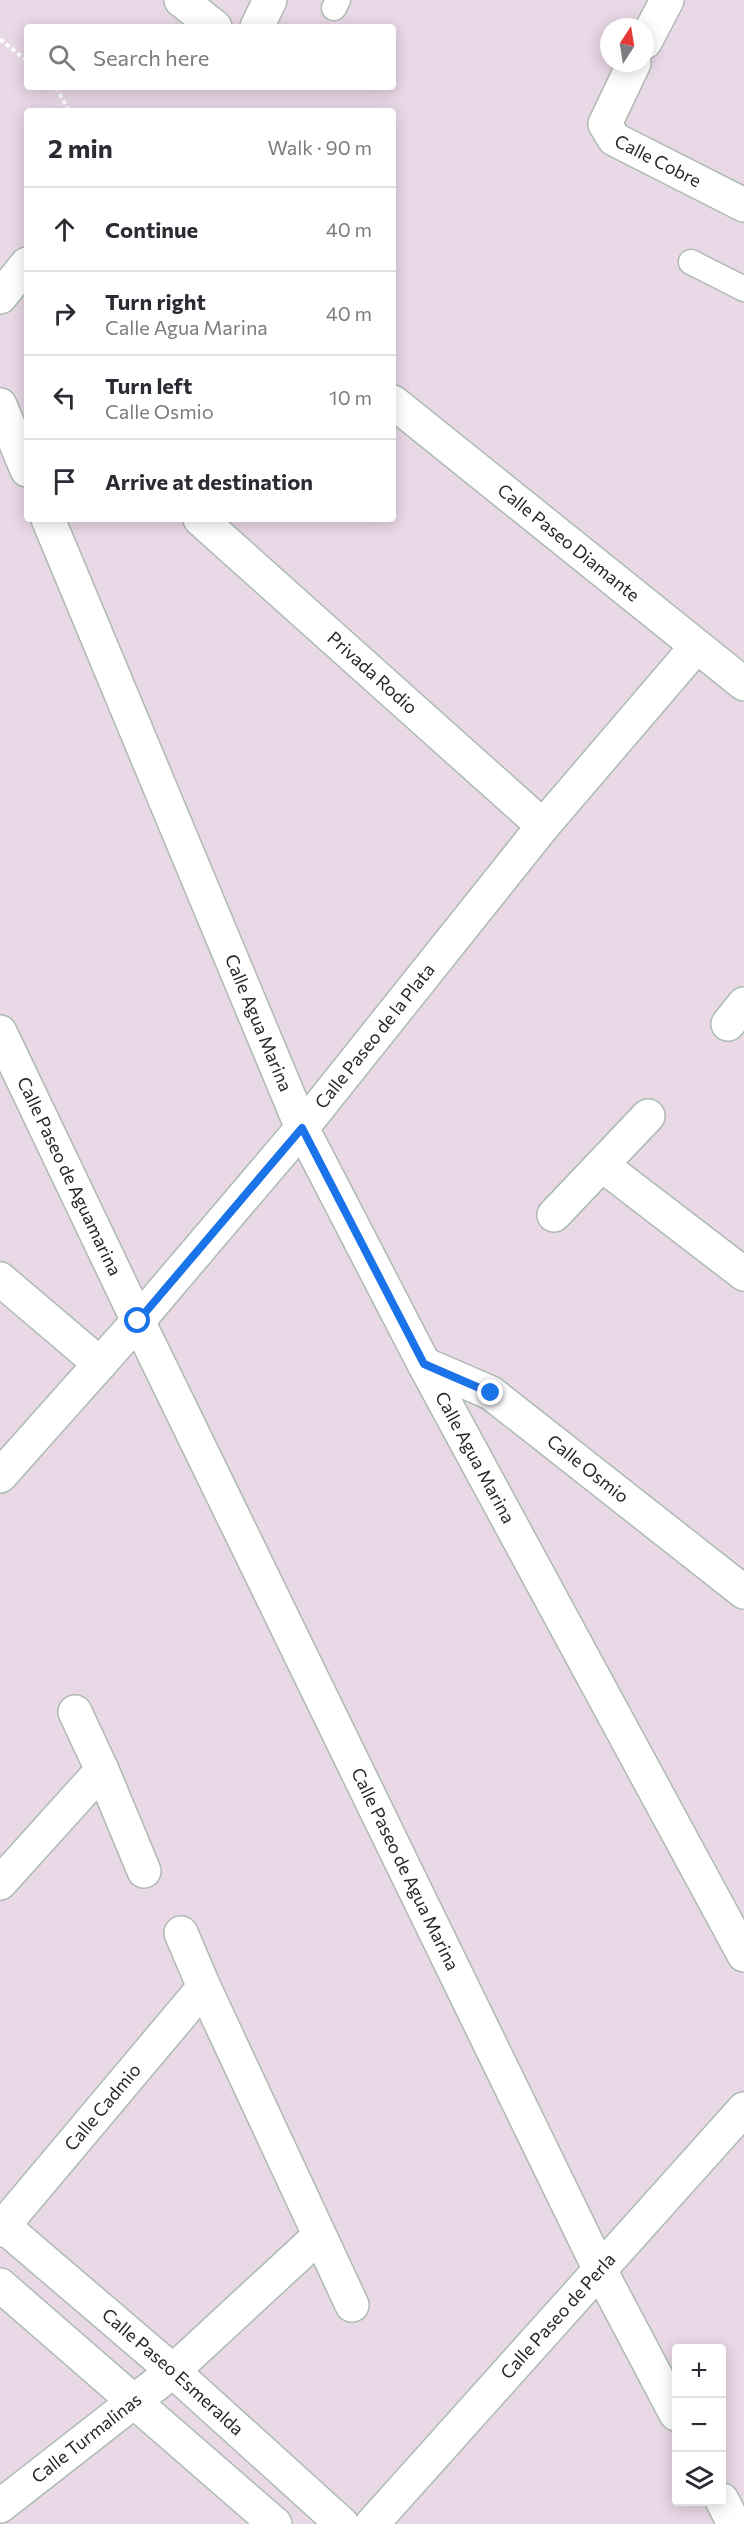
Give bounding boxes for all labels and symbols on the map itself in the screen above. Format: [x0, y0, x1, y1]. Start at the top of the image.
north arrow [600, 18, 654, 72]
street label: Calle Cobre [611, 129, 705, 191]
street label: Calle Paseo Diamante [494, 478, 645, 606]
street label: Privada Rodio [323, 626, 422, 718]
street label: Calle Agua Marina [221, 951, 297, 1094]
street label: Calle Paseo de la Plata [310, 959, 439, 1113]
street label: Calle Paseo de Aguamarina [13, 1073, 127, 1279]
route start [124, 1307, 150, 1333]
route end [477, 1379, 503, 1405]
street label: Calle Agua Marina [431, 1387, 520, 1527]
street label: Calle Osmio [543, 1429, 634, 1507]
street label: Calle Paseo de Agua Marina [347, 1764, 464, 1974]
street label: Calle Cadmio [59, 2059, 145, 2155]
street label: Calle Paseo de Perla [495, 2248, 620, 2383]
street label: Calle Paseo Esmeralda [98, 2303, 249, 2440]
street label: Calle Turmalinas [27, 2388, 145, 2487]

